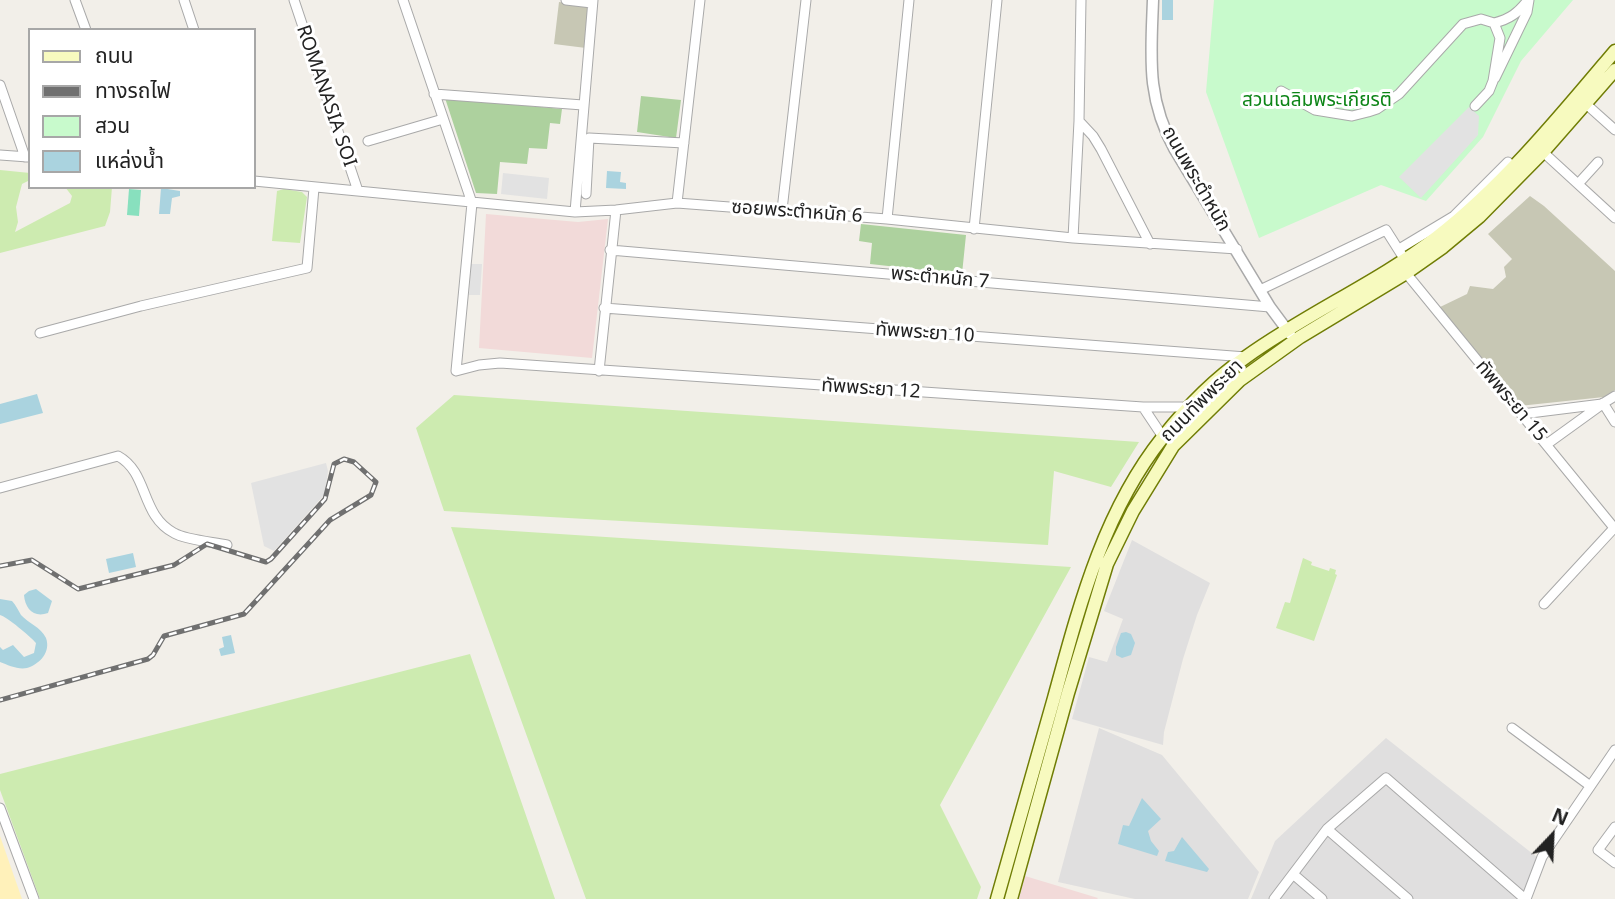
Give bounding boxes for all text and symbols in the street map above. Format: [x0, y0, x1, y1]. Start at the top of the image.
street label: ROMANASIA SOI [291, 22, 361, 170]
legend [28, 28, 256, 189]
text: ถนน [95, 41, 133, 69]
text: ทางรถไฟ [95, 76, 171, 104]
park label: สวนเฉลิมพระเกียรติ [1242, 90, 1392, 112]
text: สวน [95, 111, 130, 139]
street label: ถนนพระตำหนัก [1157, 122, 1235, 236]
text: แหล่งน้ำ [95, 146, 164, 174]
street label: ซอยพระตำหนัก 6 [731, 196, 863, 228]
street label: พระตำหนัก 7 [890, 262, 990, 294]
street label: ทัพพระยา 10 [875, 318, 975, 348]
street label: ถนนทัพพระยา [1156, 355, 1248, 447]
street label: ทัพพระยา 15 [1470, 356, 1552, 446]
street label: ทัพพระยา 12 [821, 374, 921, 404]
north arrow [1517, 801, 1587, 871]
text: N [1548, 802, 1572, 832]

